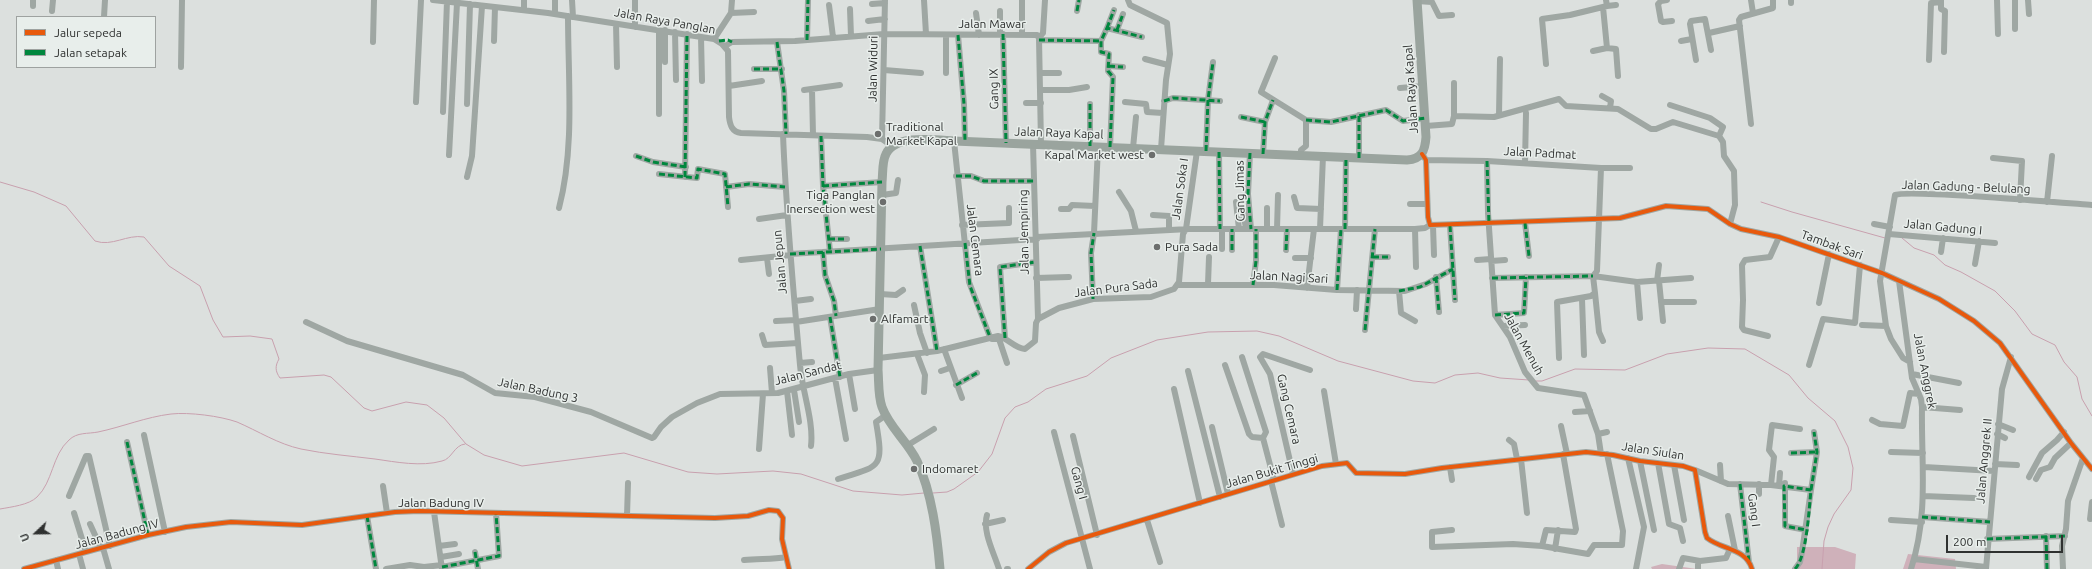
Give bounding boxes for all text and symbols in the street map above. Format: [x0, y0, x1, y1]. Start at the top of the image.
street label: Jalan Raya Panglan [613, 5, 717, 37]
legend [16, 16, 156, 68]
street label: Jalan Mawar [958, 17, 1026, 31]
text: Jalur sepeda [54, 26, 122, 39]
street label: Jalan Widuri [865, 36, 881, 102]
street label: Jalan Raya Kapal [1401, 44, 1421, 134]
text: Jalan setapak [54, 46, 127, 59]
street label: Gang IX [986, 68, 1002, 110]
place label: Traditional Market Kapal [886, 120, 957, 148]
street label: Jalan Raya Kapal [1014, 124, 1104, 142]
marker: Traditional Market Kapal [873, 129, 883, 139]
street label: Jalan Padmat [1503, 144, 1577, 162]
place label: Kapal Market west [1045, 148, 1144, 162]
marker: Kapal Market west [1147, 150, 1157, 160]
street label: Jalan Soka I [1169, 157, 1191, 221]
street label: Gang Jimas [1232, 160, 1248, 222]
street label: Jalan Gadung - Belulang [1901, 178, 2031, 196]
place label: Tiga Panglan Inersection west [786, 188, 875, 216]
street label: Jalan Jempiring [1016, 189, 1032, 275]
marker: Tiga Panglan Inersection west [878, 197, 888, 207]
street label: Jalan Cemara [963, 203, 987, 277]
street label: Jalan Gadung I [1903, 216, 1983, 238]
street label: Tambak Sari [1799, 227, 1865, 263]
street label: Jalan Jepun [770, 229, 790, 295]
place label: Pura Sada [1165, 240, 1218, 254]
marker: Pura Sada [1152, 242, 1162, 252]
street label: Jalan Nagi Sari [1250, 268, 1328, 286]
street label: Jalan Pura Sada [1073, 276, 1159, 300]
street label: Jalan Menuh [1501, 311, 1547, 377]
place label: Alfamart [881, 312, 928, 326]
marker: Alfamart [868, 314, 878, 324]
street label: Jalan Anggrek [1911, 332, 1939, 410]
street label: Jalan Sandat [773, 358, 843, 388]
street label: Gang Cemara [1274, 372, 1304, 446]
street label: Jalan Badung 3 [496, 374, 580, 406]
street label: Jalan Anggrek II [1973, 418, 1995, 504]
street label: Jalan Siulan [1621, 439, 1685, 463]
street label: Jalan Bukit Tinggi [1224, 451, 1320, 491]
place label: Indomaret [922, 462, 978, 476]
marker: Indomaret [909, 464, 919, 474]
street label: Gang I [1068, 465, 1090, 501]
street label: Gang I [1745, 492, 1763, 528]
street label: Jalan Badung IV [398, 496, 484, 510]
north arrow [16, 513, 56, 553]
street label: Jalan Badung IV [74, 516, 160, 552]
scale bar [1948, 527, 2065, 553]
text: U [18, 532, 32, 543]
text: 200 m [1953, 535, 1986, 548]

